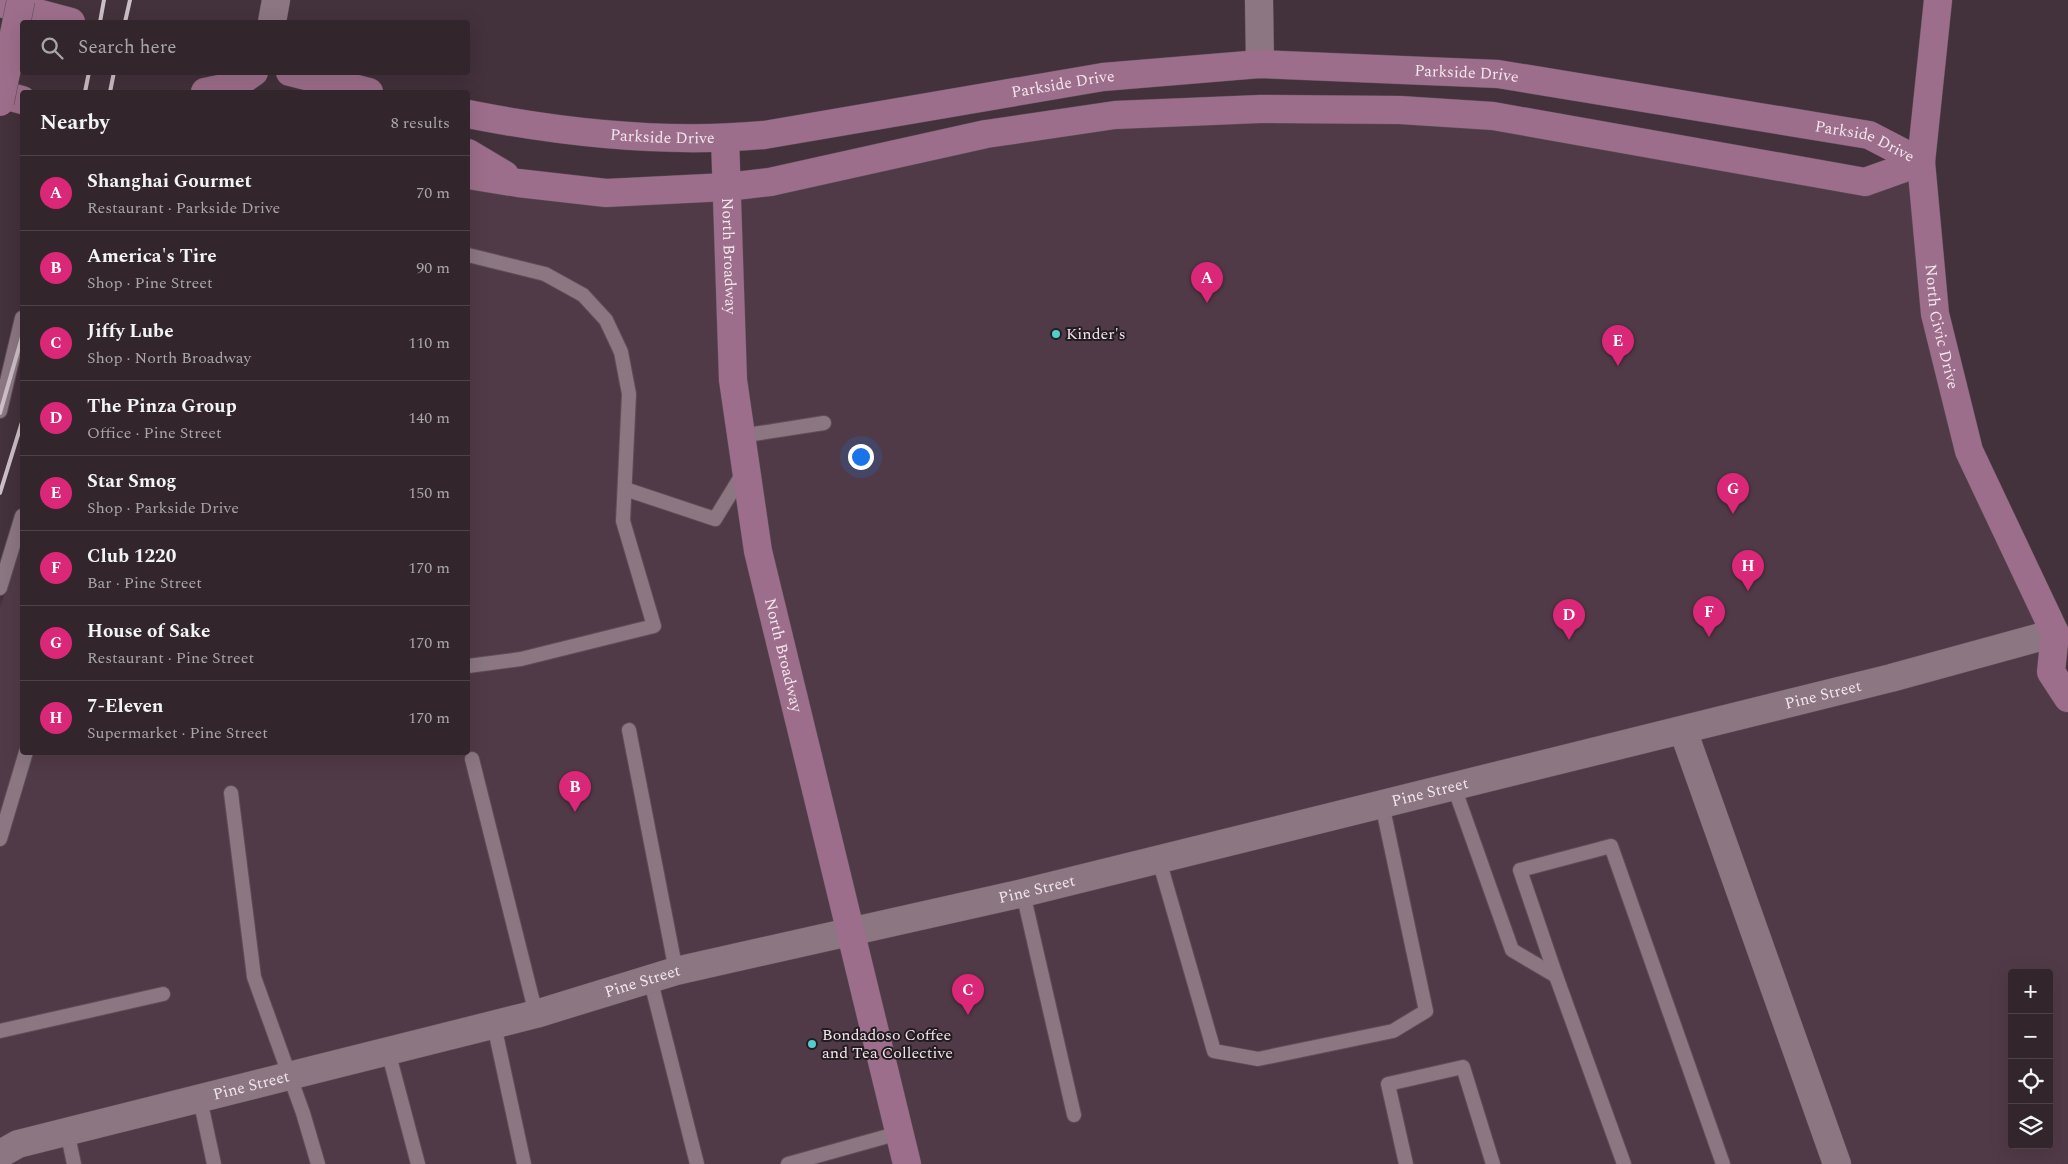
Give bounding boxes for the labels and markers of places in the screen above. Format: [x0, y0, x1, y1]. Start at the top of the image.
pin: A [1191, 262, 1223, 303]
place label: Kinder's [1066, 322, 1126, 346]
pin: E [1602, 325, 1634, 366]
marker: Kinder's [1050, 328, 1062, 340]
pin: G [1717, 473, 1749, 514]
pin: H [1732, 550, 1764, 591]
pin: F [1693, 596, 1725, 637]
pin: D [1553, 599, 1585, 640]
pin: B [559, 771, 591, 812]
pin: C [952, 974, 984, 1015]
place label: Bondadoso Coffee and Tea Collective [822, 1023, 953, 1065]
marker: Bondadoso Coffee and Tea Collective [806, 1038, 818, 1050]

